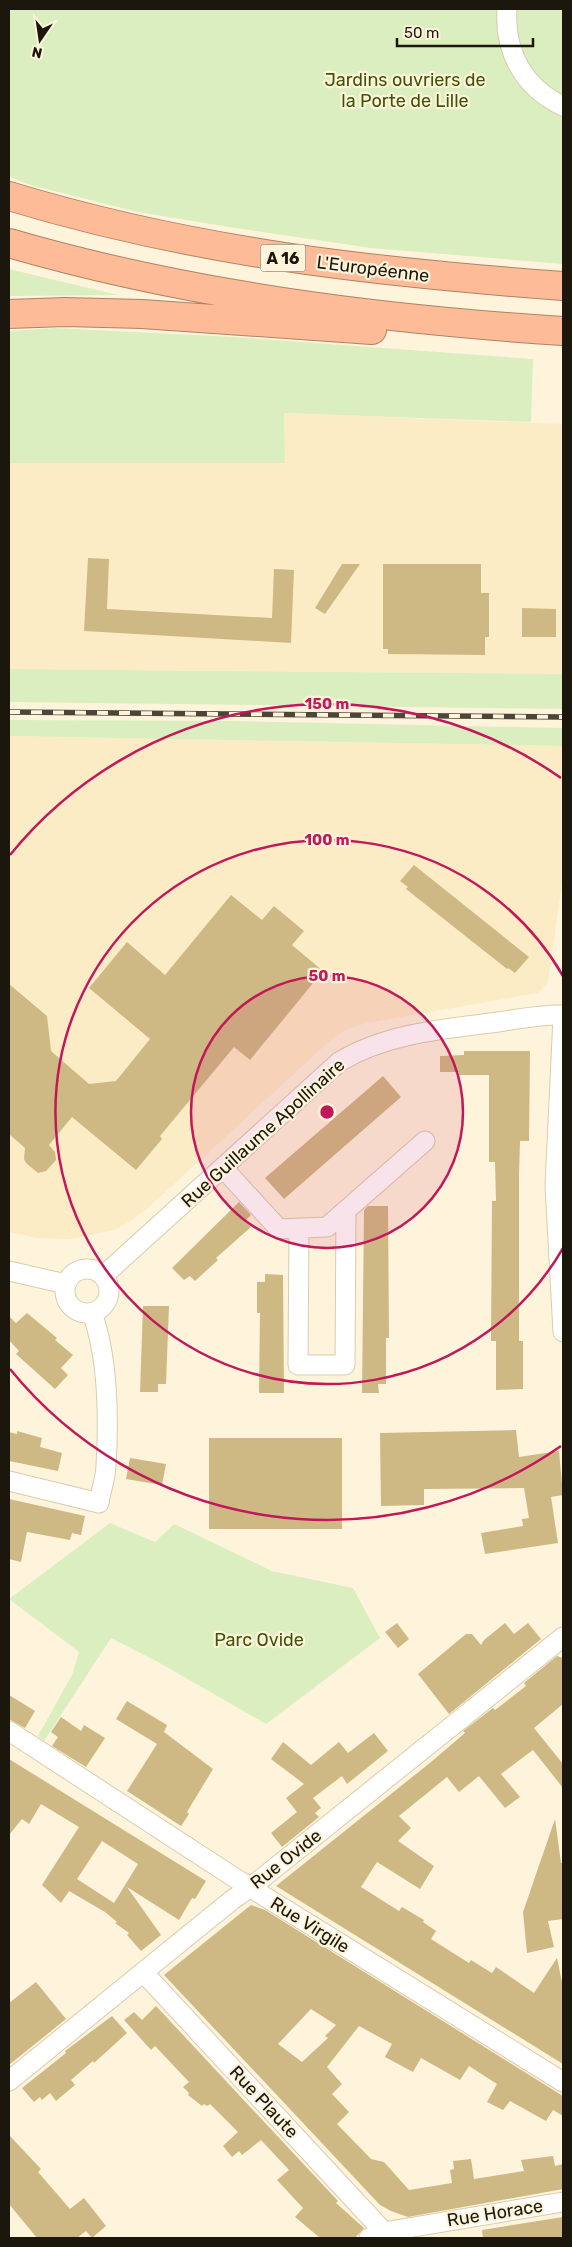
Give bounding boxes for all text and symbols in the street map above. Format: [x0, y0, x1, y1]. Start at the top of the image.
north arrow [15, 15, 65, 65]
scale bar [397, 15, 533, 47]
text: 50 m [404, 24, 439, 42]
text: N [30, 43, 44, 62]
park label: Jardins ouvriers de la Porte de Lille [324, 69, 486, 112]
road number: A 16 [260, 244, 306, 272]
street label: L'Européenne [315, 251, 431, 287]
text: 150 m [305, 695, 349, 713]
text: 100 m [305, 831, 349, 849]
text: 50 m [309, 967, 345, 985]
street label: Rue Guillaume Apollinaire [177, 1054, 349, 1212]
centre of rings [318, 1103, 336, 1121]
park label: Parc Ovide [214, 1629, 304, 1651]
street label: Rue Ovide [246, 1824, 326, 1894]
street label: Rue Virgile [266, 1892, 354, 1958]
street label: Rue Plaute [225, 2061, 303, 2143]
street label: Rue Horace [445, 2195, 545, 2231]

